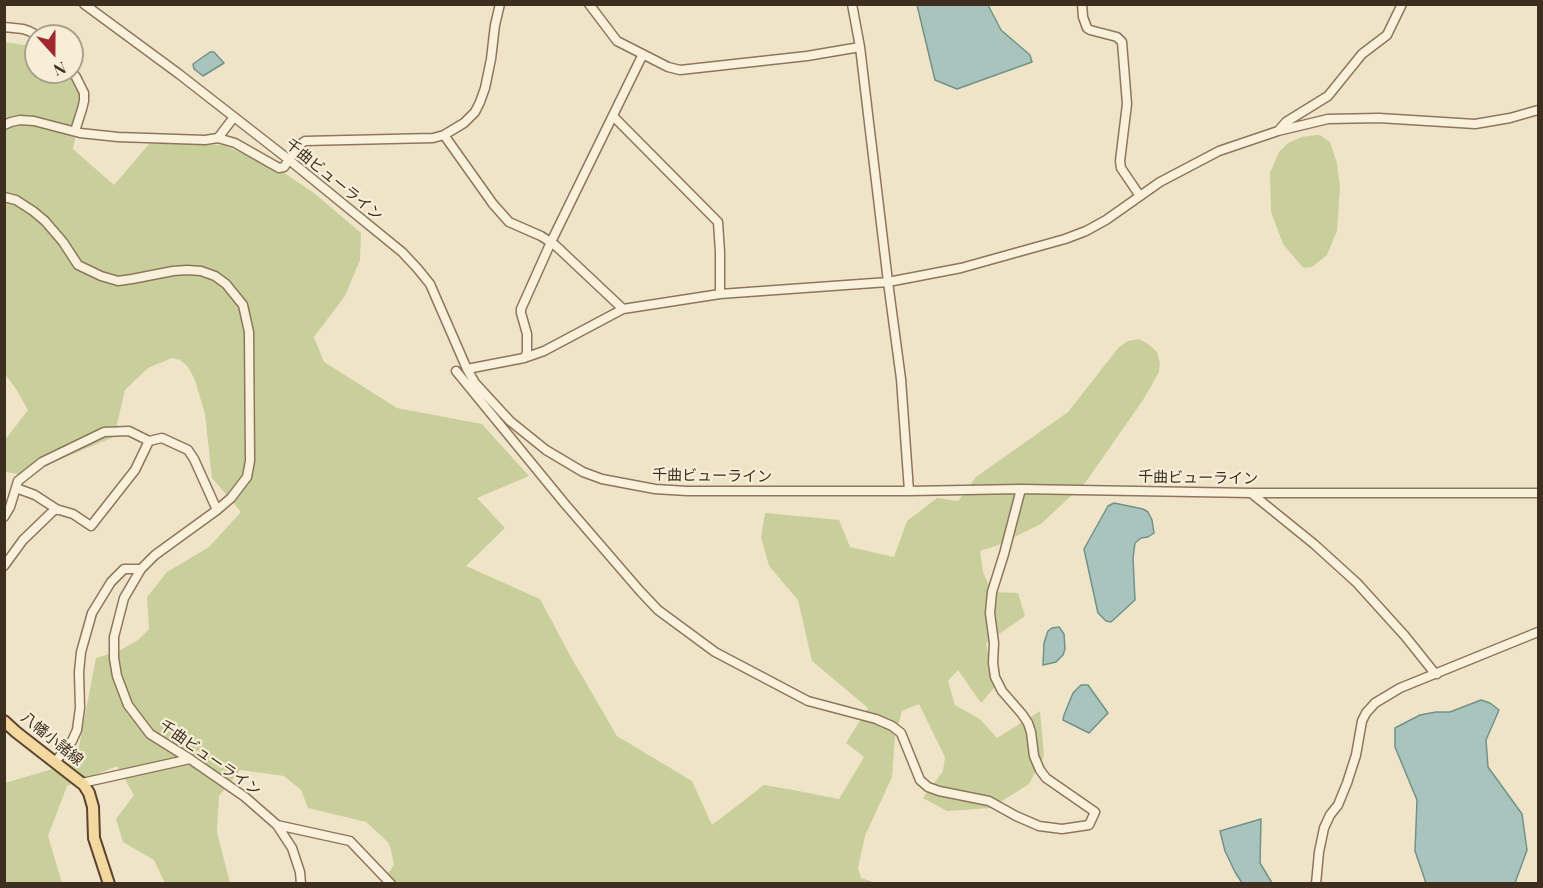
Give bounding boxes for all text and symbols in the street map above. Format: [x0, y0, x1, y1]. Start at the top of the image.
north arrow [24, 24, 84, 84]
text: N [51, 58, 69, 81]
street label: 千曲ビューライン [282, 135, 386, 225]
street label: 千曲ビューライン [652, 466, 772, 486]
street label: 千曲ビューライン [1138, 468, 1258, 488]
street label: 八幡小諸線 [17, 708, 87, 770]
street label: 千曲ビューライン [156, 716, 264, 800]

